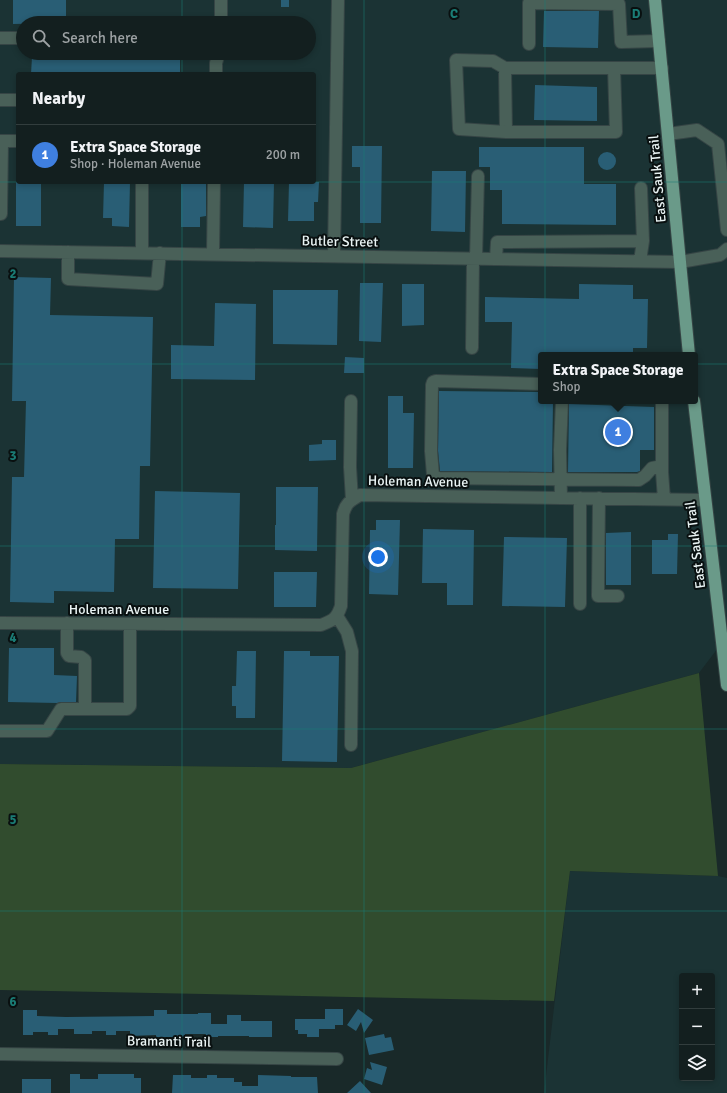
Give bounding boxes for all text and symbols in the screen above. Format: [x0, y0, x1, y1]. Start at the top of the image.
text: C [450, 6, 458, 22]
text: D [632, 6, 641, 22]
search box [16, 16, 316, 60]
icon: search [30, 27, 52, 49]
text: Search here [62, 29, 138, 47]
text: Nearby [32, 88, 85, 109]
street label: East Sauk Trail [645, 134, 670, 224]
text: Extra Space Storage [70, 138, 201, 156]
text: 1 [41, 147, 49, 163]
text: 200 m [266, 147, 300, 163]
text: Shop · Holeman Avenue [70, 156, 201, 172]
street label: Butler Street [301, 232, 379, 251]
text: 2 [9, 266, 17, 282]
popup [538, 352, 698, 404]
text: Extra Space Storage [553, 361, 684, 379]
text: Shop [553, 379, 580, 395]
pin: 1 [605, 417, 631, 447]
text: 3 [9, 448, 17, 464]
street label: Holeman Avenue [368, 472, 468, 491]
street label: East Sauk Trail [682, 500, 709, 590]
your location [368, 547, 388, 567]
street label: Holeman Avenue [69, 601, 169, 618]
text: 4 [9, 630, 17, 646]
text: 5 [9, 812, 17, 828]
map controls [679, 973, 715, 1081]
button: + [679, 973, 715, 1009]
text: 6 [9, 994, 17, 1010]
button: − [679, 1009, 715, 1045]
street label: Bramanti Trail [127, 1032, 211, 1051]
button: layers [679, 1045, 715, 1081]

